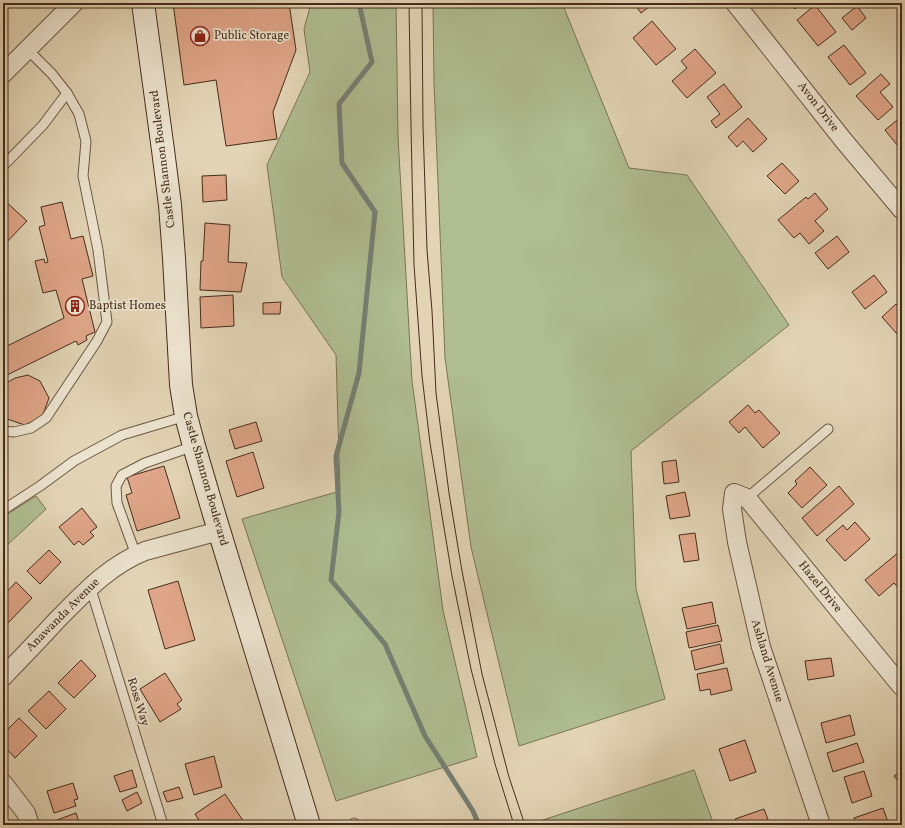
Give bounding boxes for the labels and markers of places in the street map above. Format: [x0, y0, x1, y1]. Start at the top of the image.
shop icon: Public Storage [189, 25, 211, 47]
place label: Public Storage [214, 28, 289, 44]
building icon: Baptist Homes [64, 295, 86, 317]
place label: Baptist Homes [89, 298, 166, 314]

